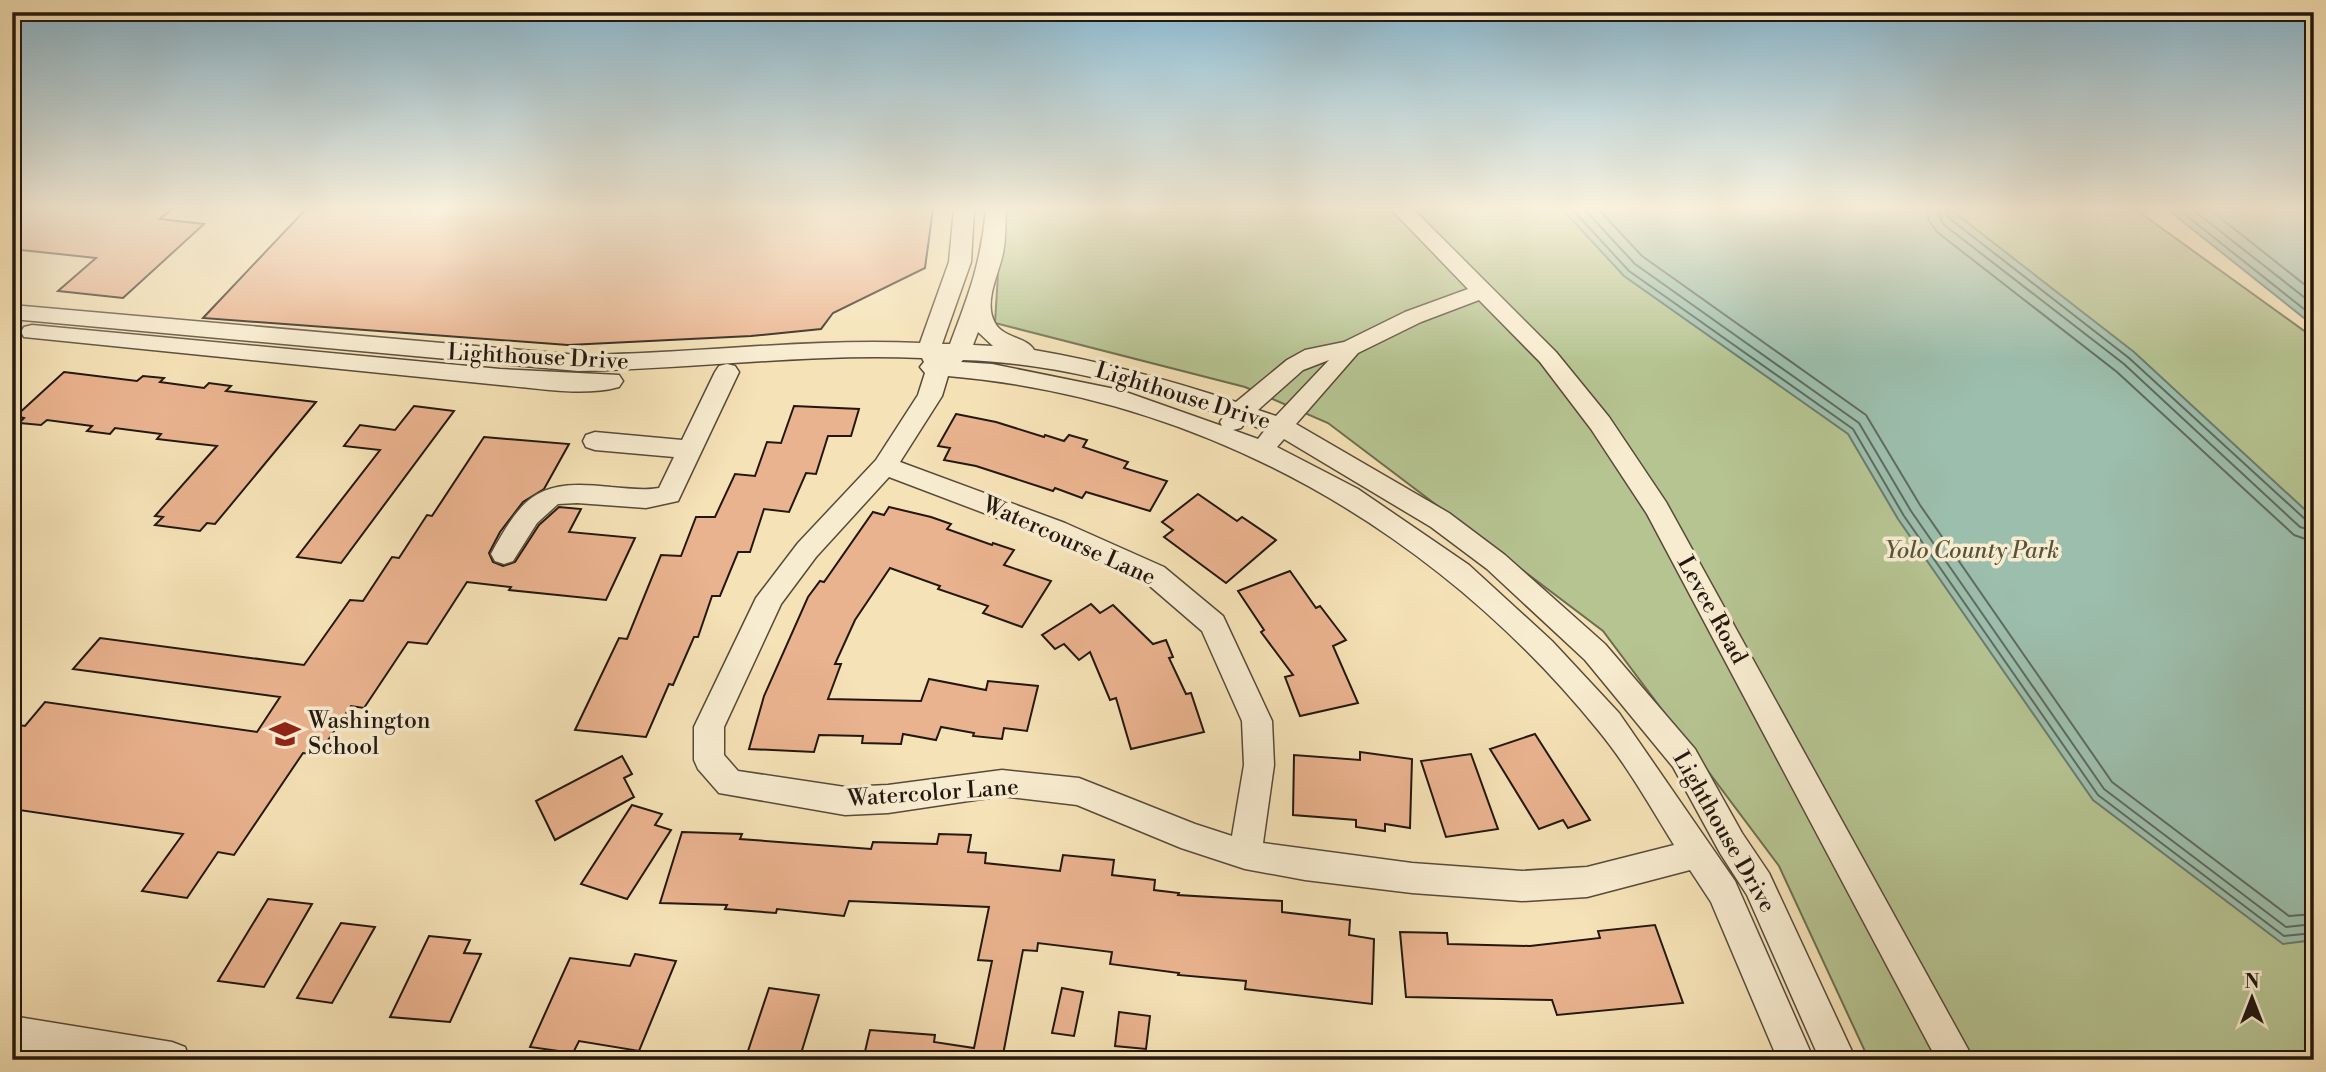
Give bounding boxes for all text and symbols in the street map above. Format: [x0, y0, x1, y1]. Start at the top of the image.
street label: Lighthouse Drive [447, 338, 629, 376]
street label: Lighthouse Drive [1092, 356, 1274, 436]
street label: Watercourse Lane [977, 490, 1160, 592]
park label: Yolo County Park [1885, 537, 2059, 565]
street label: Levee Road [1671, 551, 1753, 669]
place label: Washington School [307, 707, 431, 761]
school or university icon: Washington School [268, 717, 302, 751]
street label: Lighthouse Drive [1666, 746, 1782, 918]
street label: Watercolor Lane [846, 773, 1019, 813]
north arrow [2218, 964, 2288, 1034]
text: N [2244, 970, 2260, 994]

